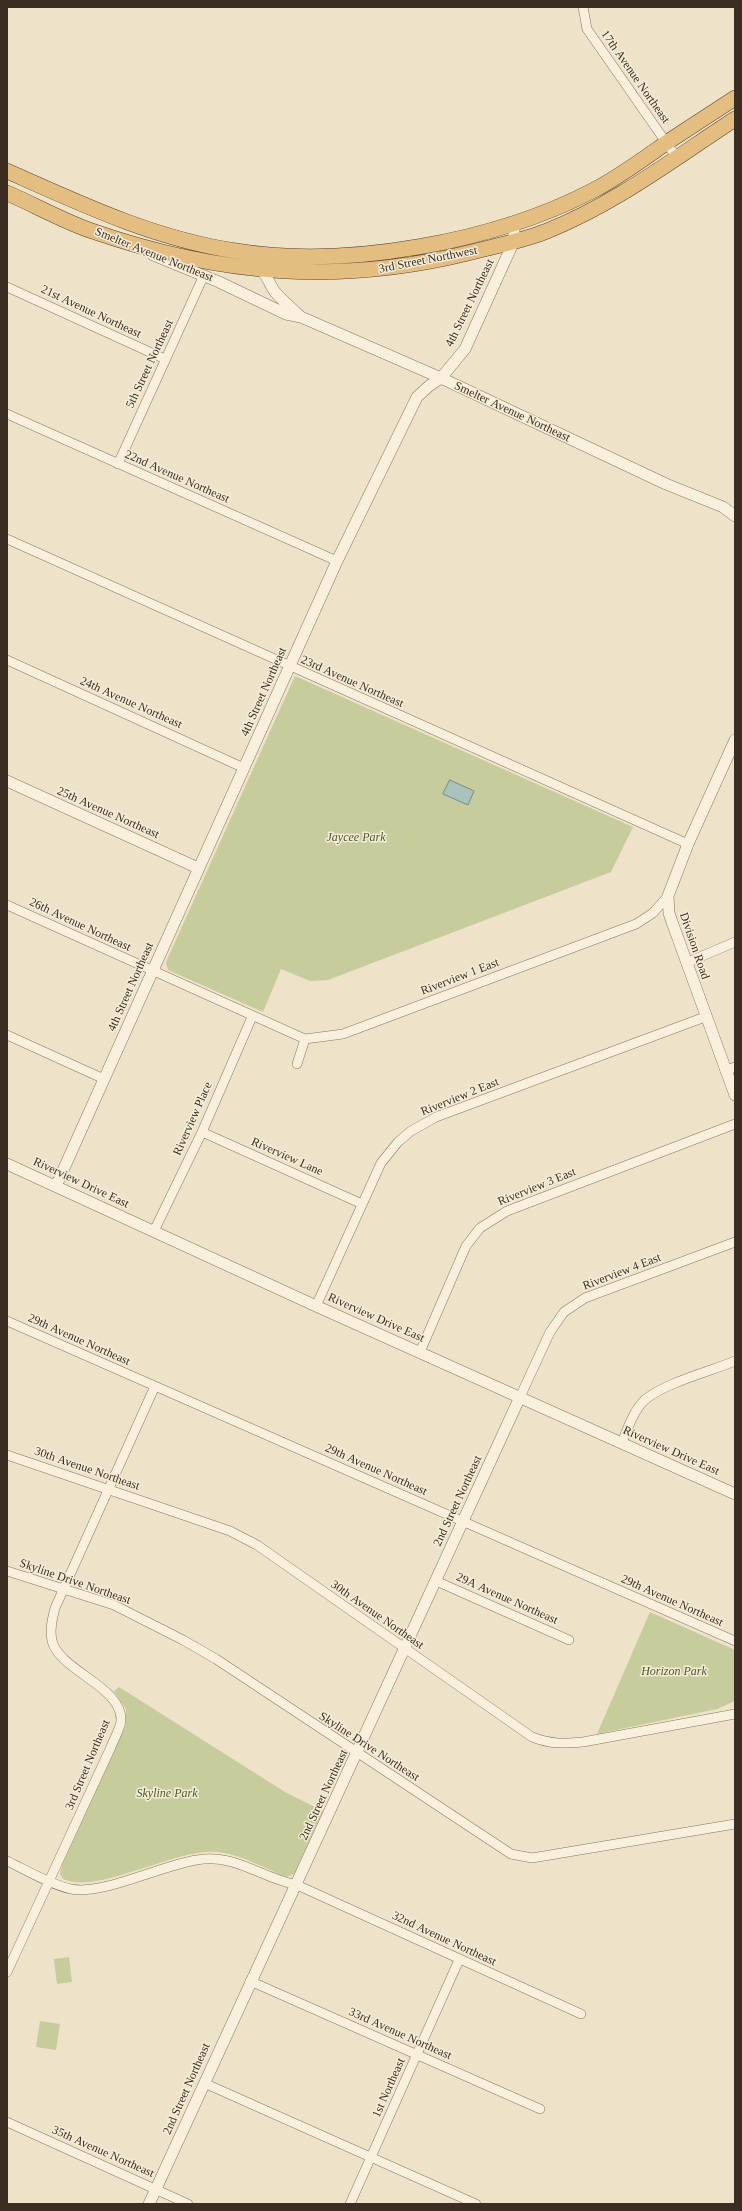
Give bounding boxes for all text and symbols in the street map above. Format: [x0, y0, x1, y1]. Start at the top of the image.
street label: 17th Avenue Northeast [597, 28, 673, 126]
street label: Smelter Avenue Northeast [93, 225, 215, 285]
street label: 3rd Street Northwest [378, 243, 478, 277]
street label: 4th Street Northeast [442, 257, 498, 349]
street label: 21st Avenue Northeast [39, 282, 143, 342]
street label: 5th Street Northeast [123, 317, 177, 411]
street label: Smelter Avenue Northeast [452, 379, 572, 445]
street label: 22nd Avenue Northeast [122, 447, 232, 507]
street label: 4th Street Northeast [238, 645, 290, 739]
street label: 23rd Avenue Northeast [298, 653, 406, 711]
street label: 24th Avenue Northeast [78, 674, 184, 732]
street label: 25th Avenue Northeast [55, 784, 161, 842]
park label: Jaycee Park [327, 831, 385, 845]
street label: 26th Avenue Northeast [27, 895, 133, 955]
street label: Division Road [676, 911, 712, 981]
street label: 4th Street Northeast [105, 940, 157, 1034]
street label: Riverview 1 East [419, 955, 501, 999]
street label: Riverview 2 East [419, 1075, 501, 1119]
street label: Riverview Place [170, 1080, 216, 1158]
street label: Riverview Lane [249, 1135, 325, 1179]
street label: Riverview Drive East [31, 1155, 131, 1211]
street label: Riverview 3 East [496, 1165, 578, 1209]
street label: Riverview 4 East [581, 1250, 663, 1294]
street label: Riverview Drive East [326, 1290, 426, 1346]
street label: 29th Avenue Northeast [26, 1311, 132, 1369]
street label: Riverview Drive East [621, 1423, 721, 1479]
street label: 29th Avenue Northeast [323, 1441, 429, 1499]
street label: 30th Avenue Northeast [32, 1444, 142, 1494]
street label: 2nd Street Northeast [431, 1453, 485, 1549]
street label: Skyline Drive Northeast [18, 1556, 132, 1608]
street label: 29A Avenue Northeast [454, 1570, 560, 1628]
street label: 29th Avenue Northeast [619, 1572, 725, 1630]
street label: 30th Avenue Northeast [328, 1577, 426, 1653]
park label: Horizon Park [641, 1665, 707, 1679]
street label: Skyline Drive Northeast [316, 1709, 422, 1785]
street label: 3rd Street Northeast [62, 1718, 114, 1812]
street label: 2nd Street Northeast [297, 1747, 351, 1843]
park label: Skyline Park [137, 1787, 197, 1801]
street label: 32nd Avenue Northeast [390, 1909, 498, 1969]
street label: 33rd Avenue Northeast [346, 2005, 454, 2063]
street label: 2nd Street Northeast [160, 2041, 214, 2137]
street label: 1st Northeast [369, 2056, 409, 2120]
street label: 35th Avenue Northeast [50, 2123, 156, 2181]

